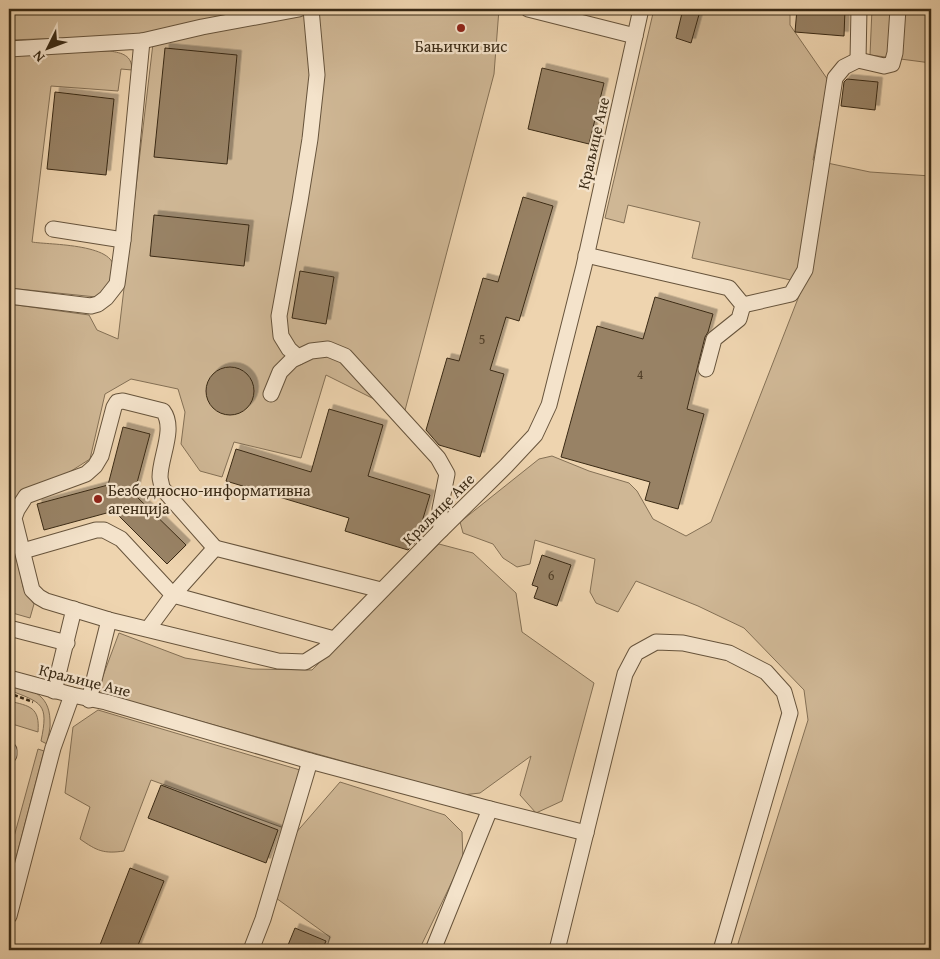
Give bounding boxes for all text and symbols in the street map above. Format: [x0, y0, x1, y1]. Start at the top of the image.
north arrow [22, 22, 72, 72]
marker: Бањички вис [455, 22, 467, 34]
place label: Бањички вис [415, 34, 507, 58]
text: N [27, 46, 49, 67]
street label: Краљице Ане [571, 95, 615, 191]
house number: 5 [479, 329, 485, 349]
house number: 4 [637, 364, 644, 384]
street label: Краљице Ане [396, 467, 480, 551]
place label: Безбедносно-информативна агенција [108, 478, 311, 520]
marker: Безбедносно-информативна агенција [92, 493, 104, 505]
house number: 6 [548, 565, 555, 585]
street label: Краљице Ане [36, 657, 134, 703]

